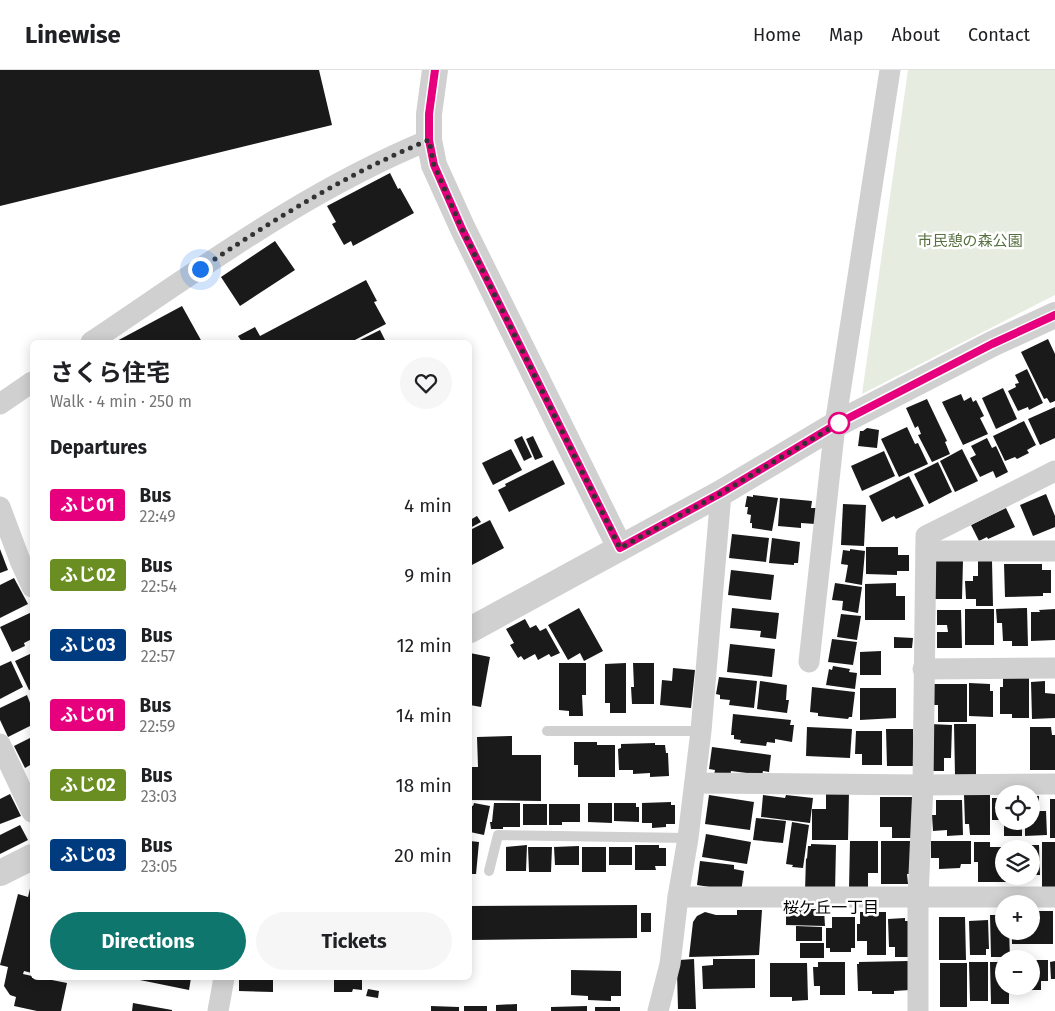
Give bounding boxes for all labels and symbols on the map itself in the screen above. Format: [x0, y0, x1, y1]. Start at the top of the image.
park label: 市民憩の森公園 [917, 232, 1023, 250]
your location [188, 257, 213, 282]
unlabelled marker [828, 412, 850, 434]
district label: 桜ケ丘一丁目 [783, 898, 879, 917]

